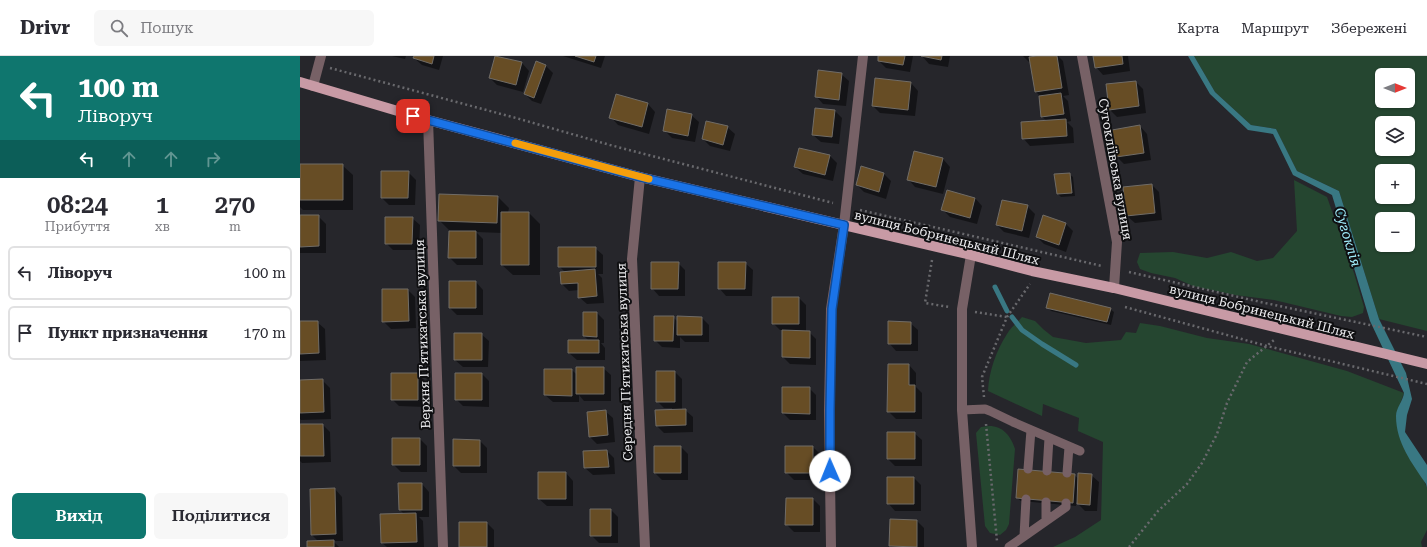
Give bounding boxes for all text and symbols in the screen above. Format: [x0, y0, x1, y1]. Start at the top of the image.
search box [94, 10, 374, 46]
text: Drivr [20, 16, 70, 39]
icon: search [108, 17, 130, 39]
text: Пошук [140, 19, 194, 37]
text: Карта [1177, 20, 1219, 36]
text: Маршрут [1241, 20, 1309, 36]
text: Збережені [1331, 20, 1407, 36]
north arrow [1375, 68, 1415, 108]
map controls [1375, 68, 1415, 252]
text: 100 m [78, 71, 159, 104]
icon: left [12, 72, 64, 124]
street label: Сугокліївська вулиця [1096, 97, 1135, 241]
pin [396, 99, 430, 133]
text: Ліворуч [78, 105, 153, 126]
icon: arrive [402, 105, 424, 127]
button: layers [1375, 116, 1415, 156]
icon: left [76, 148, 98, 170]
icon: ahead [118, 148, 140, 170]
icon: ahead [160, 148, 182, 170]
icon: right [202, 148, 224, 170]
button: + [1375, 164, 1415, 204]
text: 08:24 [47, 191, 108, 219]
text: 1 [156, 191, 169, 219]
text: 270 [215, 191, 255, 219]
water label: Сугоклія [1331, 206, 1365, 268]
street label: вулиця Бобринецький Шлях [853, 207, 1041, 268]
button: − [1375, 212, 1415, 252]
text: Прибуття [45, 219, 110, 234]
text: хв [155, 219, 170, 234]
text: m [229, 219, 241, 234]
street label: Верхня Пʼятихатська вулиця [412, 239, 433, 429]
icon: left [14, 262, 36, 284]
street label: Середня Пʼятихатська вулиця [614, 263, 635, 461]
text: Ліворуч [48, 264, 112, 282]
text: 100 m [243, 264, 286, 282]
street label: вулиця Бобринецький Шлях [1168, 281, 1356, 342]
icon: arrive [14, 322, 36, 344]
text: Пункт призначення [48, 324, 208, 342]
text: 170 m [243, 324, 286, 342]
position arrow [809, 450, 851, 492]
button: Вихід [12, 493, 146, 539]
button: Поділитися [154, 493, 288, 539]

